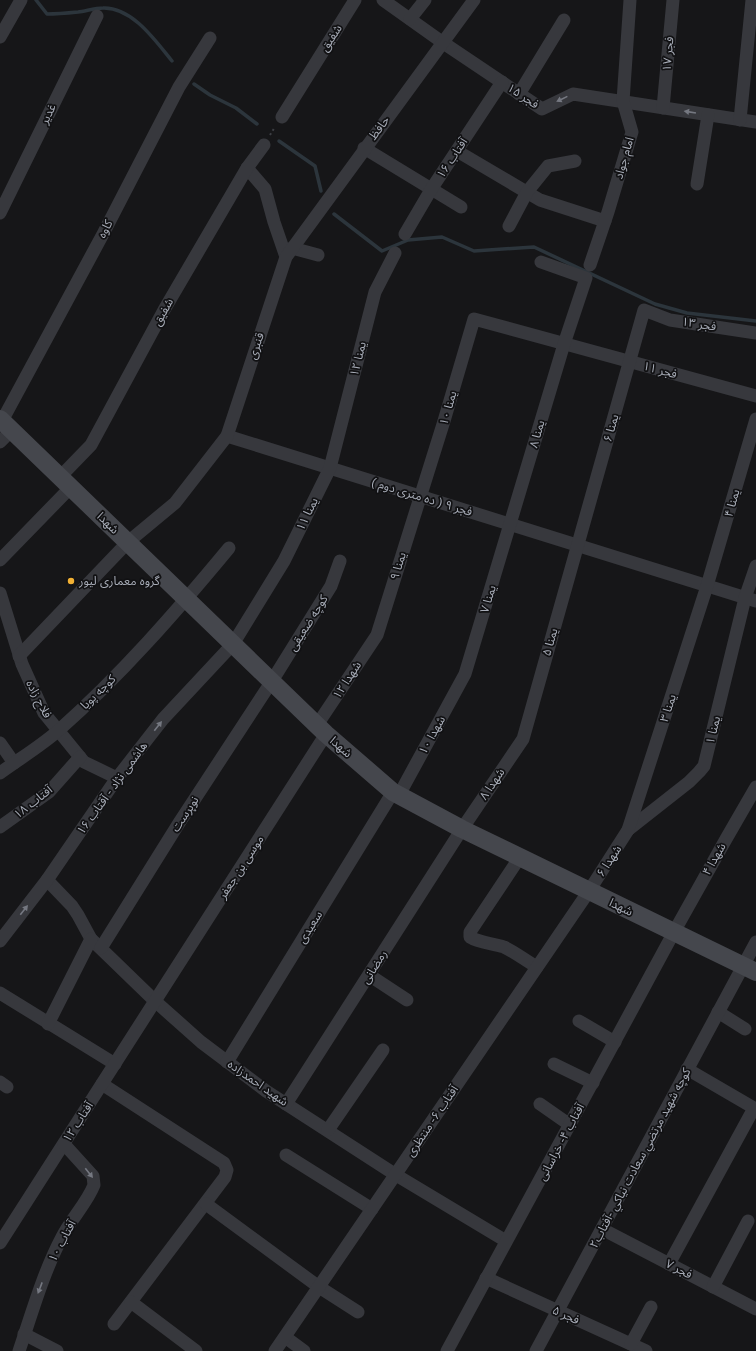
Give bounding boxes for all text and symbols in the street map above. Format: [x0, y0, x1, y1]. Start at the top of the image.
street label: شفیق [317, 22, 346, 55]
street label: فجر ۱۷ [660, 36, 676, 72]
street label: فجر ۱۵ [505, 81, 541, 111]
one-way arrow [557, 96, 568, 102]
street label: غدیر [37, 102, 59, 127]
one-way arrow [684, 109, 696, 115]
street label: حافظ [366, 113, 392, 143]
street label: آفتاب ۱۶ [434, 135, 471, 181]
street label: امام جواد [611, 135, 639, 181]
street label: کاوه [94, 217, 116, 241]
street label: شفیق [150, 296, 177, 329]
street label: فجر ۱۳ [681, 314, 717, 334]
street label: قنبری [245, 331, 267, 361]
street label: یمنا ۱۲ [347, 340, 369, 378]
street label: فجر ۱۱ [641, 359, 679, 381]
street label: یمنا ۱۰ [436, 389, 460, 427]
street label: یمنا ۶ [600, 412, 622, 444]
street label: یمنا ۸ [526, 418, 548, 450]
street label: فجر ۹ ( ده متری دوم ) [369, 475, 474, 521]
street label: یمنا ۴ [721, 487, 743, 519]
street label: یمنا ۱۱ [293, 495, 321, 533]
street label: شهدا [94, 509, 122, 537]
street label: یمنا ۹ [387, 550, 409, 582]
place label: گروه معماری لیور [78, 574, 161, 588]
marker: گروه معماری لیور [66, 576, 76, 586]
street label: یمنا ۷ [477, 583, 499, 615]
street label: کوچه ضعیقی [285, 592, 332, 654]
street label: یمنا ۵ [539, 626, 561, 658]
street label: شهدا ۱۲ [330, 659, 364, 701]
street label: کوچه پویا [78, 671, 120, 713]
street label: فلاح زاده [21, 678, 55, 721]
street label: یمنا ۳ [657, 692, 679, 724]
street label: شهدا ۱۰ [416, 713, 448, 757]
street label: یمنا ۱ [703, 714, 723, 745]
one-way arrow [154, 720, 162, 731]
street label: شهدا [327, 734, 355, 760]
street label: هاشمی نژاد - آقتاب ۱۶ [74, 739, 151, 837]
street label: شهدا ۸ [476, 766, 508, 802]
street label: آفتاب ۱۸ [11, 782, 56, 822]
street label: نوپرست [168, 794, 203, 835]
street label: موسی بن جعفر [215, 833, 267, 902]
street label: شهدا ۴ [699, 840, 729, 878]
street label: شهدا ۶ [594, 843, 624, 879]
street label: شهدا [607, 895, 635, 919]
one-way arrow [20, 905, 28, 916]
street label: سعیدی [295, 908, 325, 946]
street label: رمضانی [358, 948, 390, 986]
street label: شهید احمدزاده [225, 1057, 291, 1109]
street label: كوچه شهيد مرتضي سعادت نياكي -آفتاب۲ [586, 1065, 696, 1252]
street label: آفتاب ۶- منتظری [403, 1082, 461, 1159]
street label: آفتاب ۱۲ [60, 1099, 97, 1145]
street label: آفتاب ۴- خراسانی [535, 1101, 588, 1183]
one-way arrow [85, 1167, 94, 1178]
street label: آفتاب ۱۰ [45, 1217, 79, 1264]
street label: فجر ۷ [663, 1256, 695, 1282]
one-way arrow [37, 1282, 43, 1294]
street label: فجر ۵ [550, 1303, 582, 1327]

